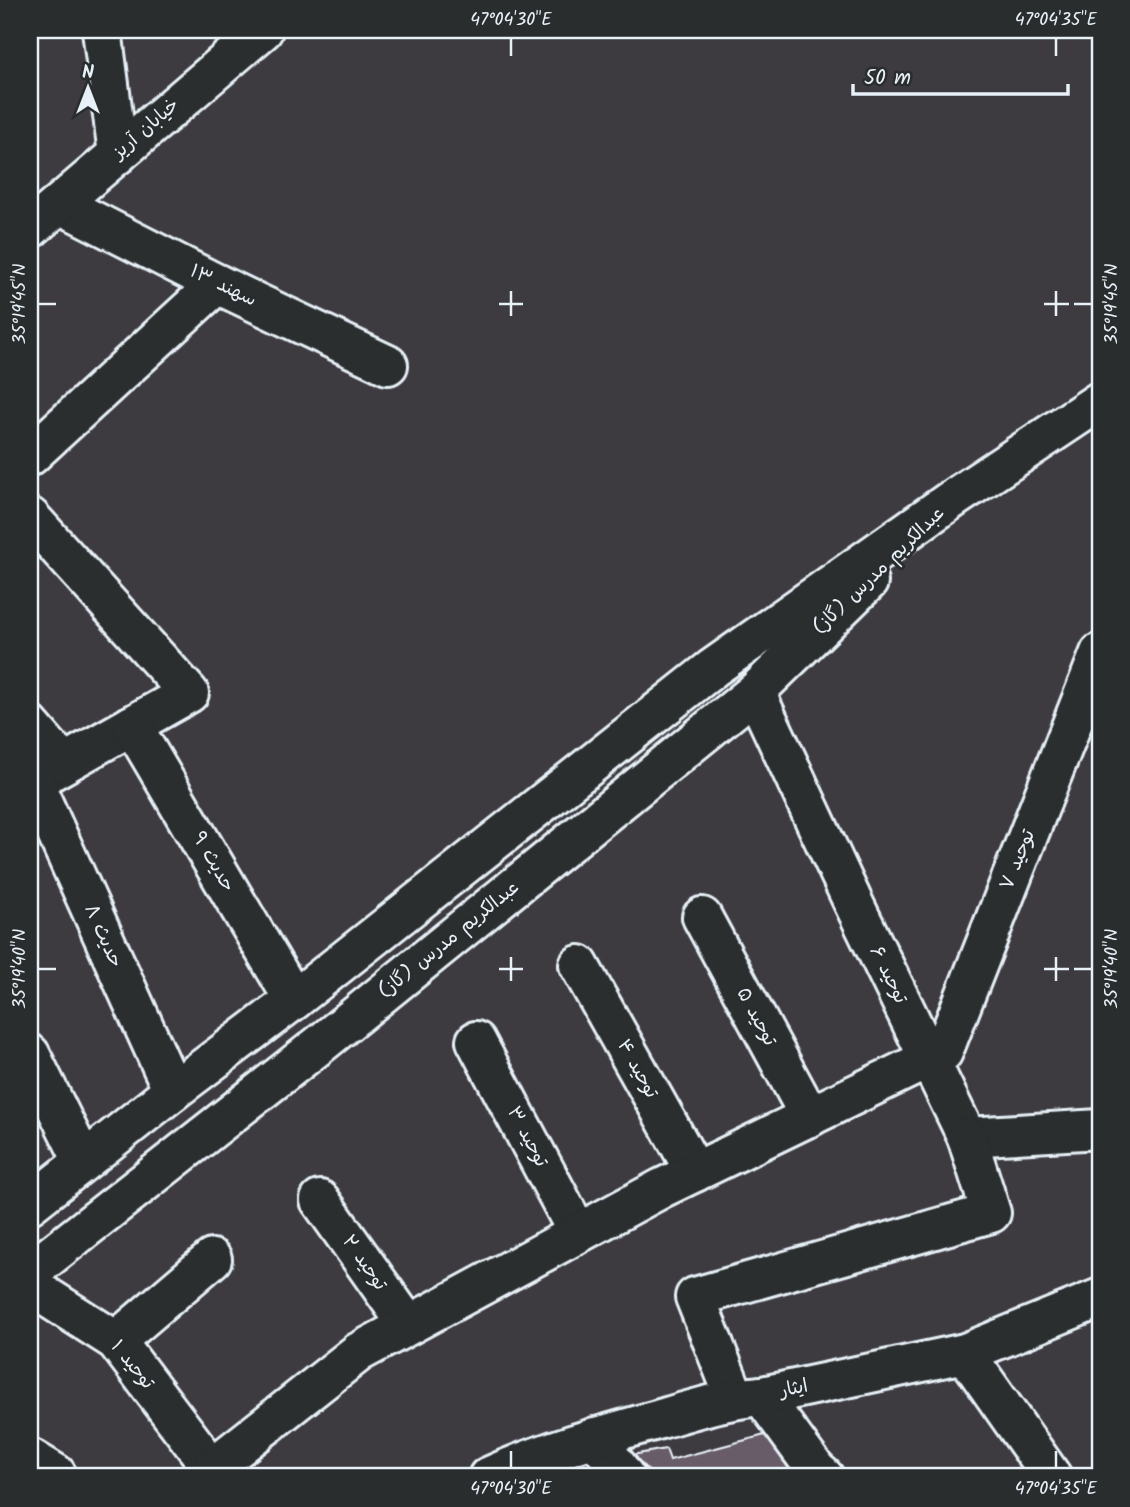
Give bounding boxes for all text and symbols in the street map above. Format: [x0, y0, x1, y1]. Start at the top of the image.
text: 47°04'30"E [470, 6, 552, 35]
text: 47°04'35"E [1015, 6, 1098, 35]
north arrow [52, 52, 122, 122]
scale bar [853, 52, 1069, 96]
text: N [82, 58, 94, 88]
text: 50 m [864, 62, 911, 95]
street label: خیابان آریز [104, 91, 186, 168]
street label: سهند ۱۳ [184, 257, 262, 315]
text: 35°19'45"N [6, 264, 35, 344]
text: 35°19'45"N [1098, 264, 1127, 344]
street label: عبدالکریم مدرس (گاز) [806, 500, 952, 642]
street label: توحید ۷ [992, 825, 1044, 895]
street label: حدیث ۹ [184, 826, 242, 898]
street label: عبدالکریم مدرس (گاز) [372, 873, 526, 1007]
street label: حدیث ۸ [76, 899, 130, 973]
text: 35°19'40"N [6, 929, 35, 1009]
text: 35°19'40"N [1098, 929, 1127, 1009]
street label: توحید ۶ [861, 941, 915, 1009]
street label: توحید ۵ [728, 982, 784, 1052]
street label: توحید ۴ [608, 1034, 666, 1105]
street label: توحید ۳ [498, 1101, 556, 1173]
street label: توحید ۲ [334, 1229, 394, 1298]
street label: توحید ۱ [103, 1334, 162, 1397]
street label: ایثار [775, 1371, 811, 1407]
text: 47°04'30"E [470, 1475, 552, 1504]
text: 47°04'35"E [1015, 1475, 1098, 1504]

